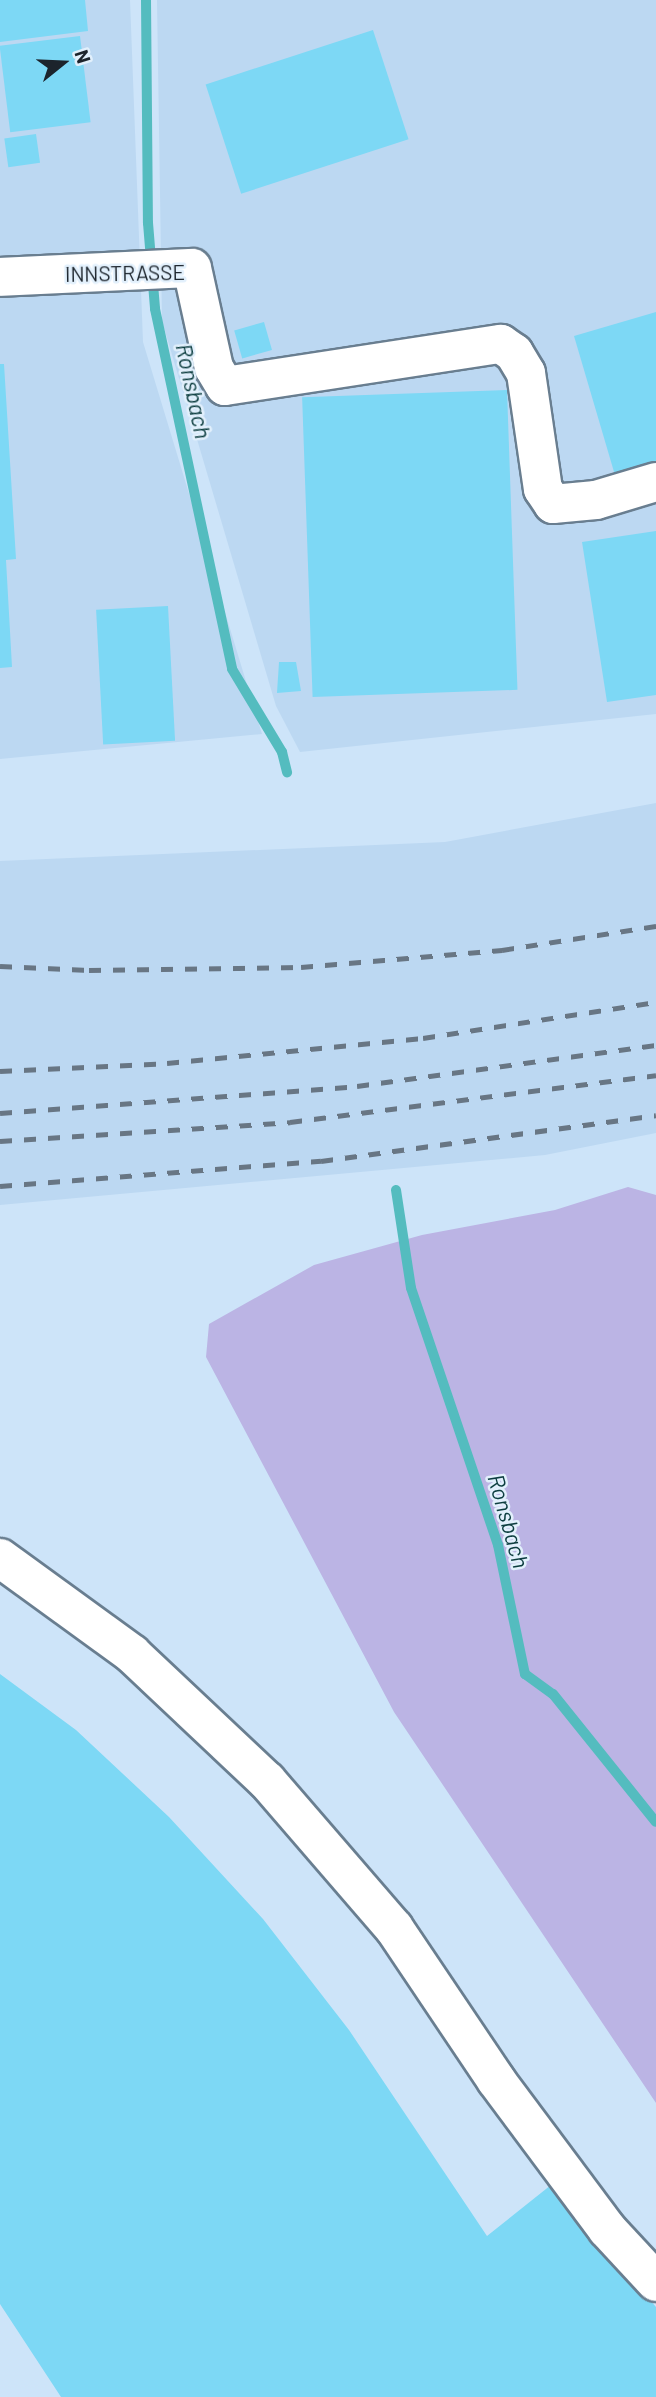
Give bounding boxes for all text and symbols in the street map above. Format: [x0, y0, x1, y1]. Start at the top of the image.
north arrow [28, 28, 98, 98]
text: N [71, 47, 96, 66]
street label: INNSTRASSE [65, 259, 185, 287]
water label: Ronsbach [170, 341, 218, 441]
water label: Ronsbach [482, 1471, 536, 1571]

